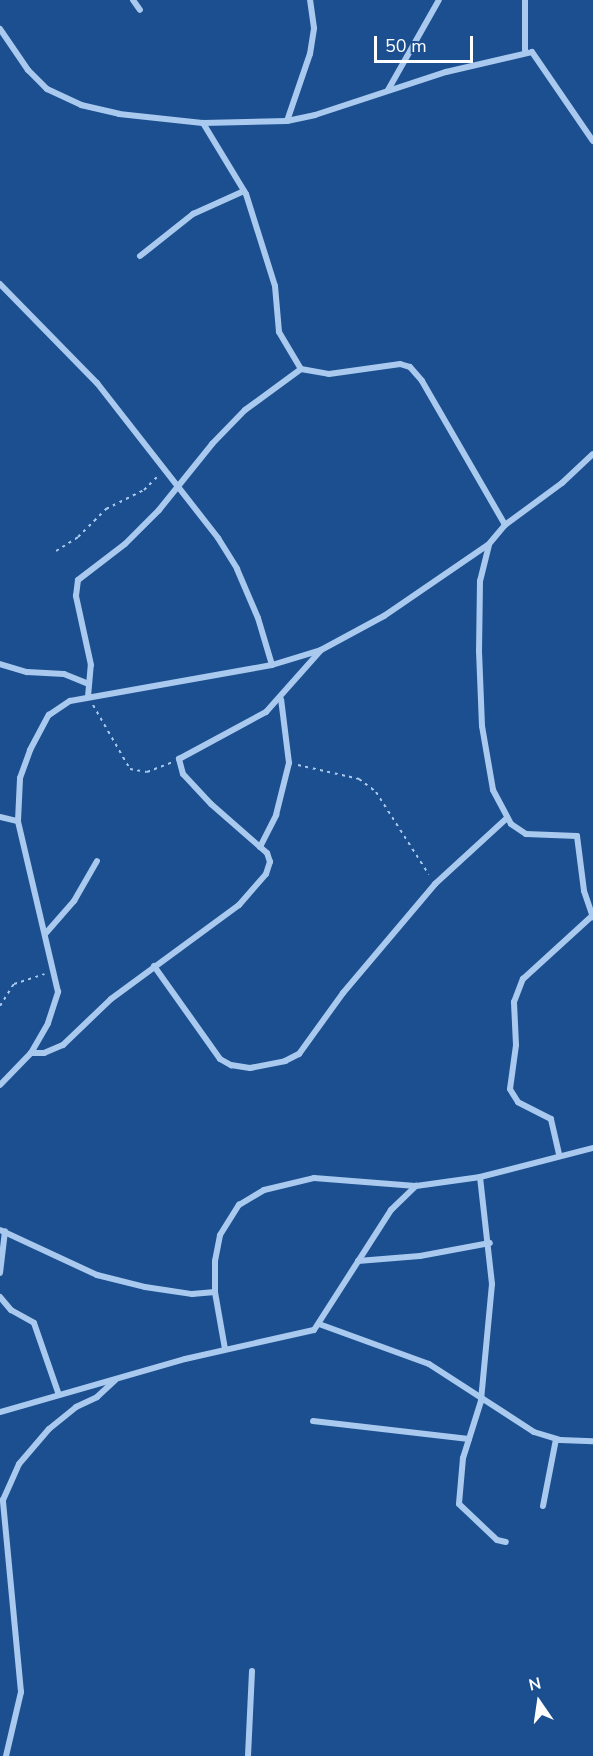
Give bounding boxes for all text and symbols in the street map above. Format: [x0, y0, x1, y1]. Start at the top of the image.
scale bar [377, 24, 476, 62]
text: 50 m [385, 34, 427, 58]
north arrow [509, 1672, 569, 1732]
text: N [527, 1672, 543, 1697]

